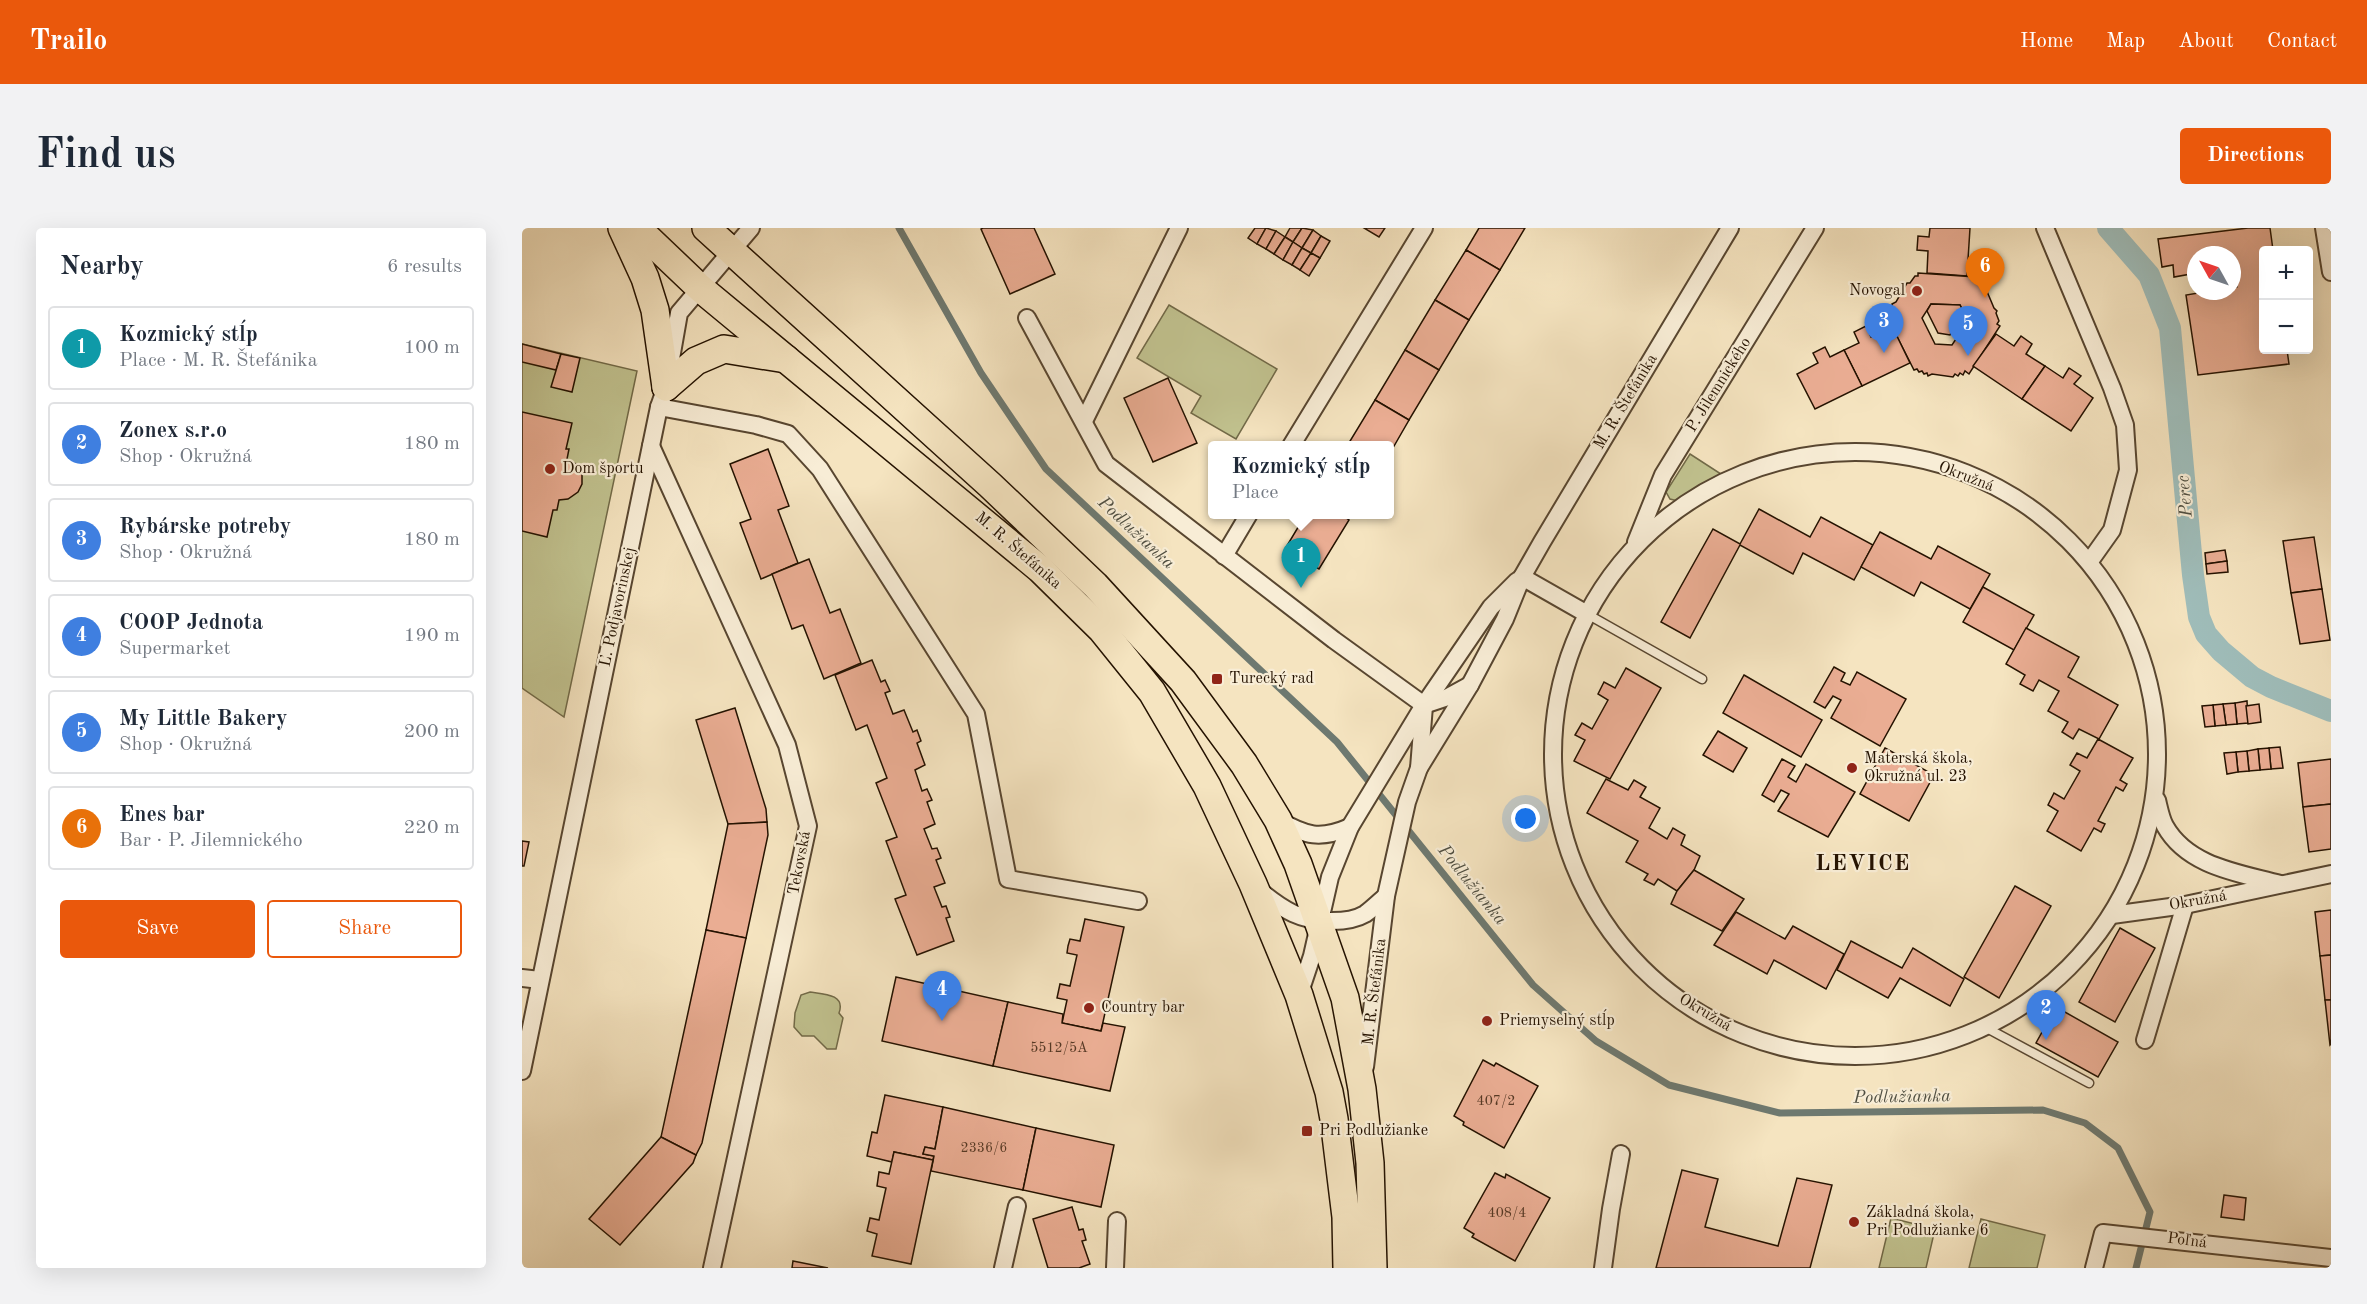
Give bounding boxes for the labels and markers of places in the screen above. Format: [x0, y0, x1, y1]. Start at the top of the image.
pin: 6 [1966, 248, 2004, 298]
place label: Novogal [1849, 283, 1905, 299]
marker: Novogal [1910, 284, 1924, 298]
pin: 3 [1864, 304, 1904, 353]
pin: 5 [1948, 306, 1988, 356]
place label: Dom športu [562, 461, 644, 477]
marker: Dom športu [543, 462, 557, 476]
pin: 1 [1282, 538, 1320, 588]
place label: Turecký rad [1229, 671, 1314, 687]
marker: Turecký rad [1210, 672, 1224, 686]
place label: Materská škola, Okružná ul. 23 [1864, 751, 1972, 785]
marker: Materská škola, Okružná ul. 23 [1845, 761, 1859, 775]
pin: 4 [922, 972, 962, 1021]
pin: 2 [2026, 990, 2066, 1040]
place label: Country bar [1101, 1000, 1185, 1016]
marker: Country bar [1082, 1001, 1096, 1015]
place label: Priemyselný stĺp [1499, 1009, 1615, 1029]
marker: Priemyselný stĺp [1480, 1014, 1494, 1028]
place label: Pri Podlužianke [1319, 1123, 1428, 1139]
marker: Pri Podlužianke [1300, 1124, 1314, 1138]
place label: Základná škola, Pri Podlužianke 6 [1866, 1205, 1989, 1239]
marker: Základná škola, Pri Podlužianke 6 [1847, 1215, 1861, 1229]

